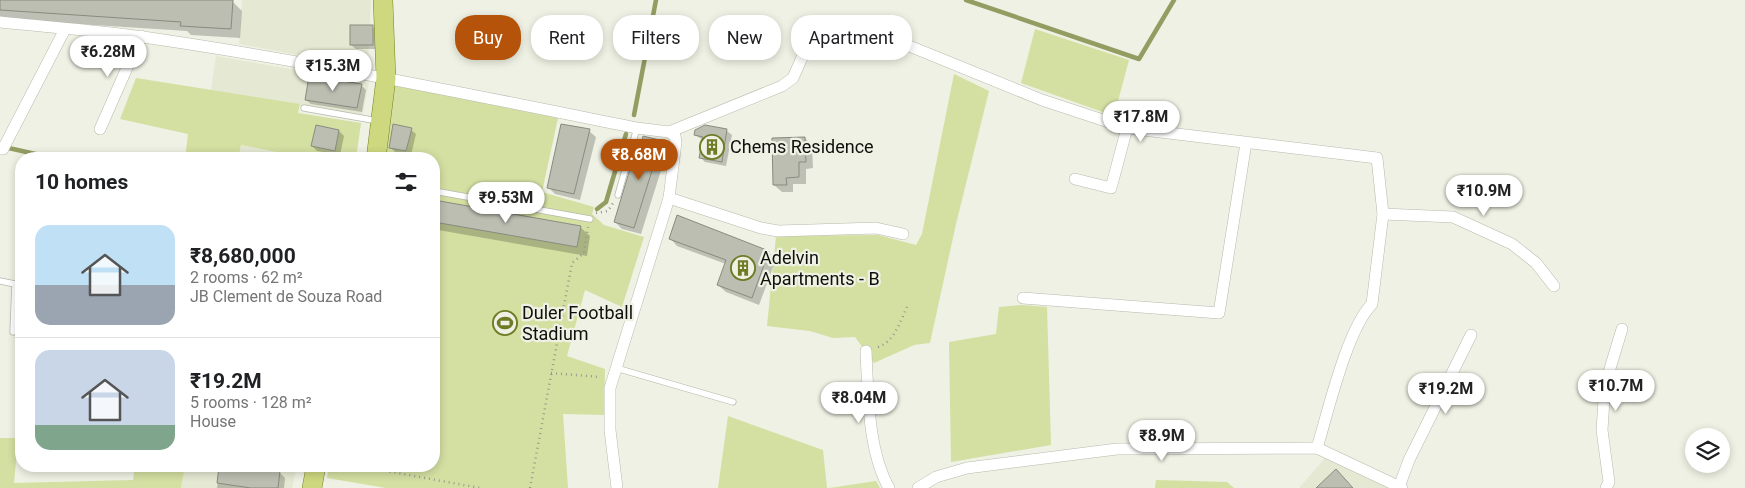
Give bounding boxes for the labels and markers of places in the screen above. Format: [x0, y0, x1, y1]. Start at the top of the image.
pin: ₹6.28M [67, 36, 149, 78]
pin: ₹15.3M [292, 49, 374, 92]
pin: ₹17.8M [1100, 100, 1182, 143]
building icon: Chems Residence [699, 134, 725, 160]
place label: Chems Residence [730, 136, 874, 157]
pin: ₹8.68M [598, 138, 680, 181]
pin: ₹10.9M [1443, 174, 1525, 217]
pin: ₹9.53M [465, 182, 547, 224]
place label: Adelvin Apartments - B [760, 247, 880, 289]
building icon: Adelvin Apartments - B [730, 255, 756, 281]
place label: Duler Football Stadium [522, 302, 633, 344]
sports icon: Duler Football Stadium [492, 310, 518, 336]
pin: ₹10.7M [1575, 370, 1657, 412]
pin: ₹19.2M [1405, 372, 1487, 415]
pin: ₹8.04M [818, 382, 900, 424]
pin: ₹8.9M [1127, 420, 1197, 462]

